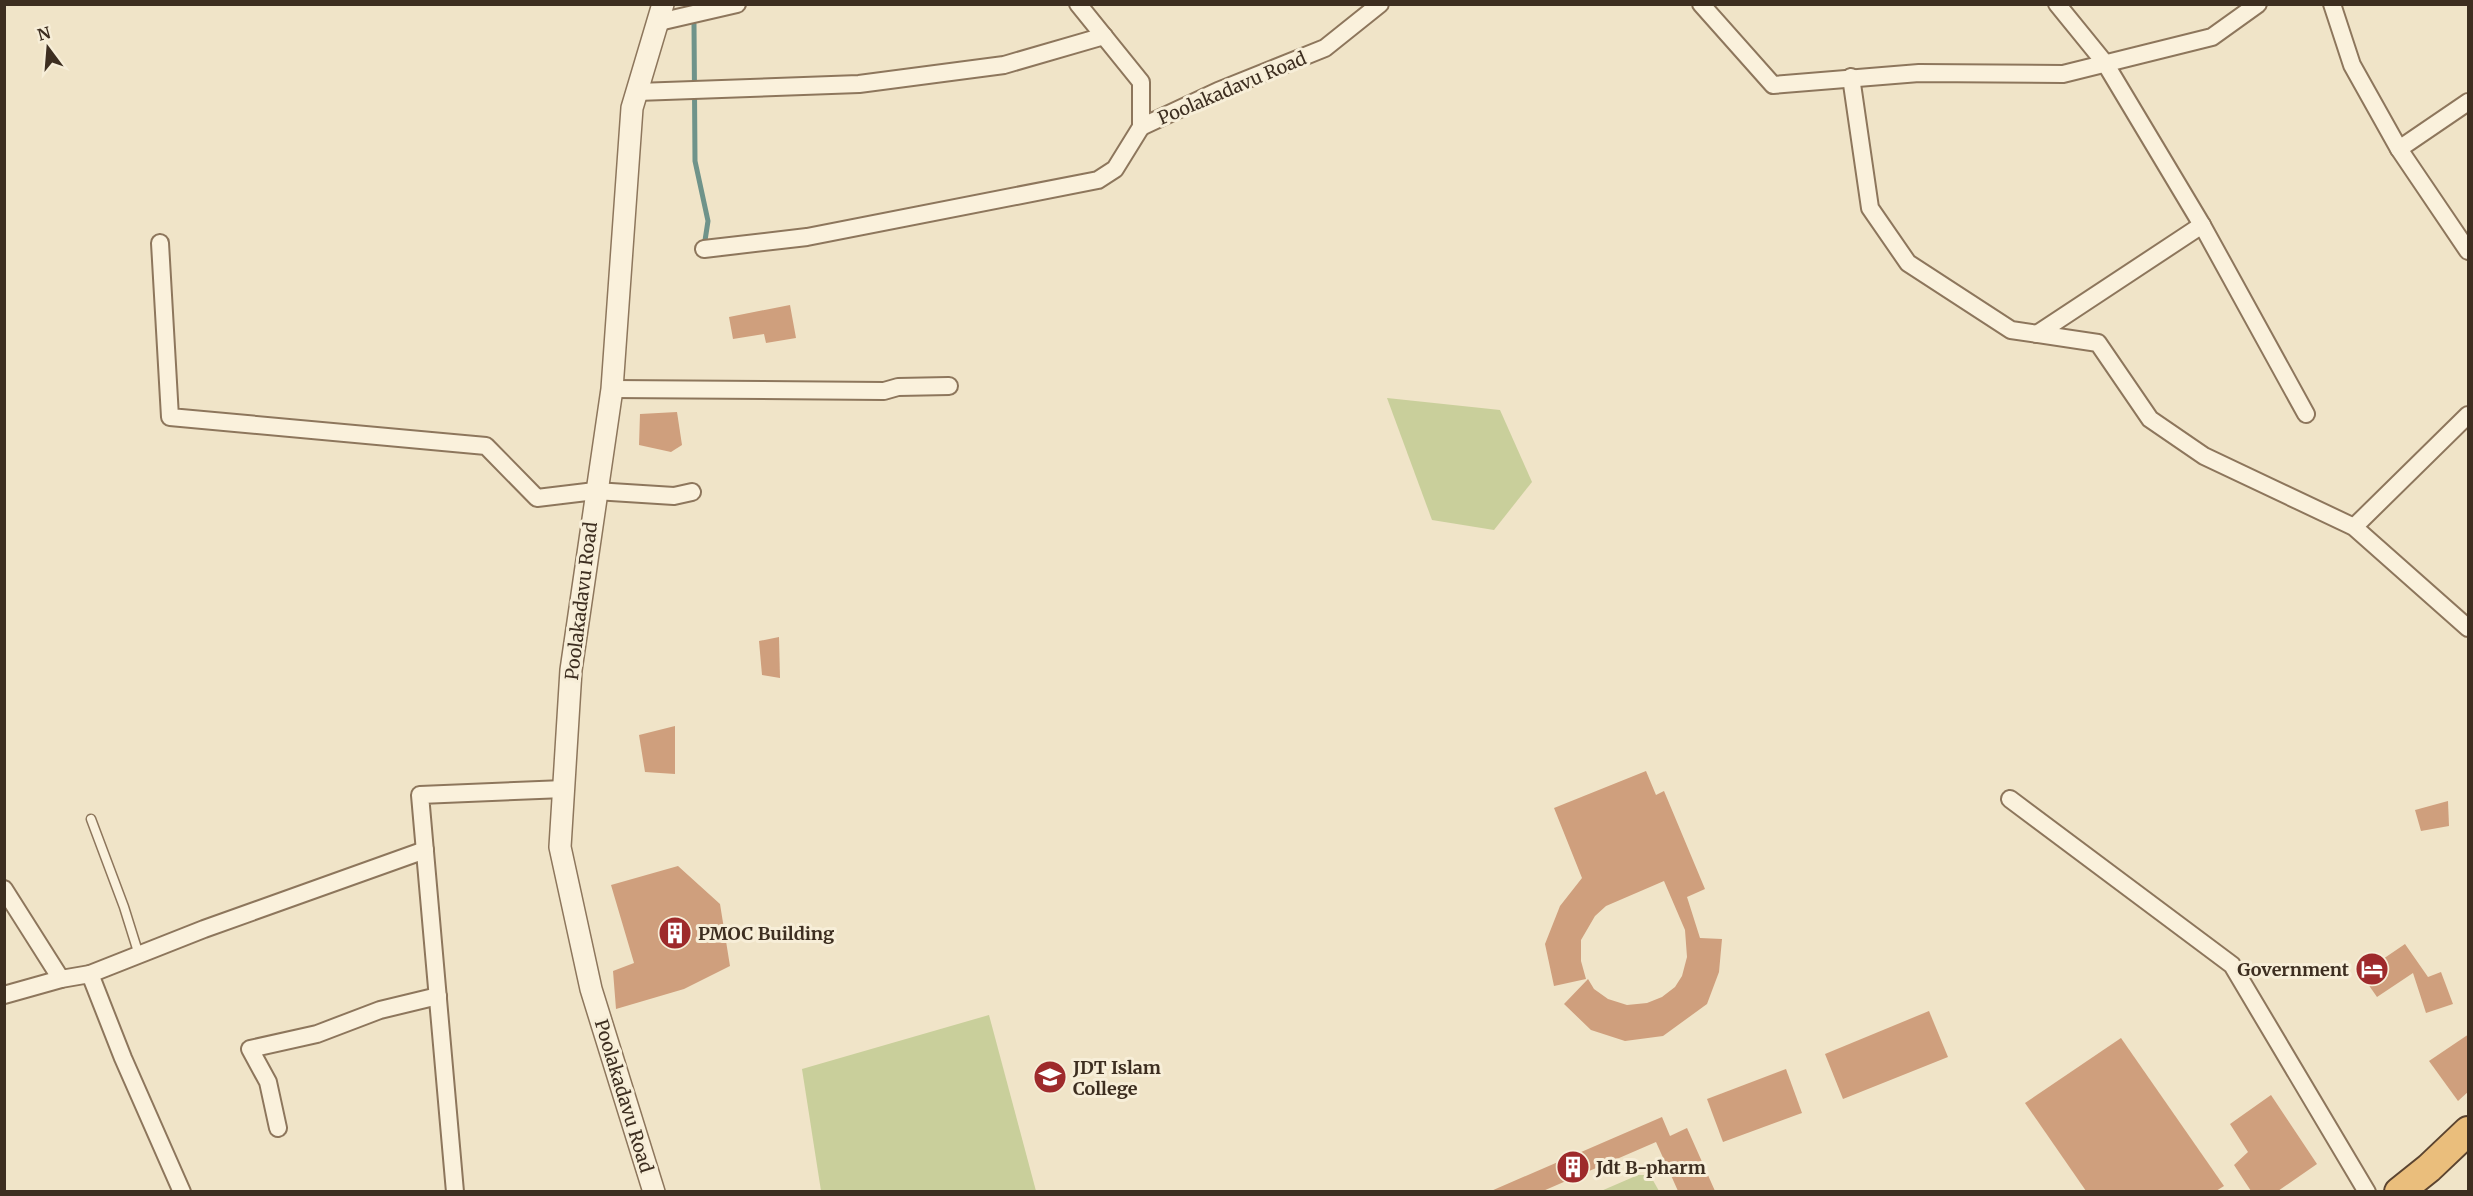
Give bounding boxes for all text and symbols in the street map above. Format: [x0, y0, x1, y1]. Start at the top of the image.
north arrow [18, 18, 78, 78]
text: N [35, 22, 53, 45]
street label: Poolakadavu Road [1154, 46, 1310, 130]
street label: Poolakadavu Road [560, 520, 602, 681]
building icon: PMOC Building [657, 915, 693, 951]
place label: PMOC Building [698, 922, 834, 945]
hotel icon: Government [2354, 951, 2390, 987]
place label: Government [2237, 958, 2350, 981]
street label: Poolakadavu Road [590, 1017, 658, 1176]
place label: JDT Islam College [1072, 1056, 1161, 1100]
school or university icon: JDT Islam College [1032, 1059, 1068, 1095]
building icon: Jdt B-pharm [1555, 1149, 1591, 1185]
place label: Jdt B-pharm [1595, 1156, 1706, 1179]

